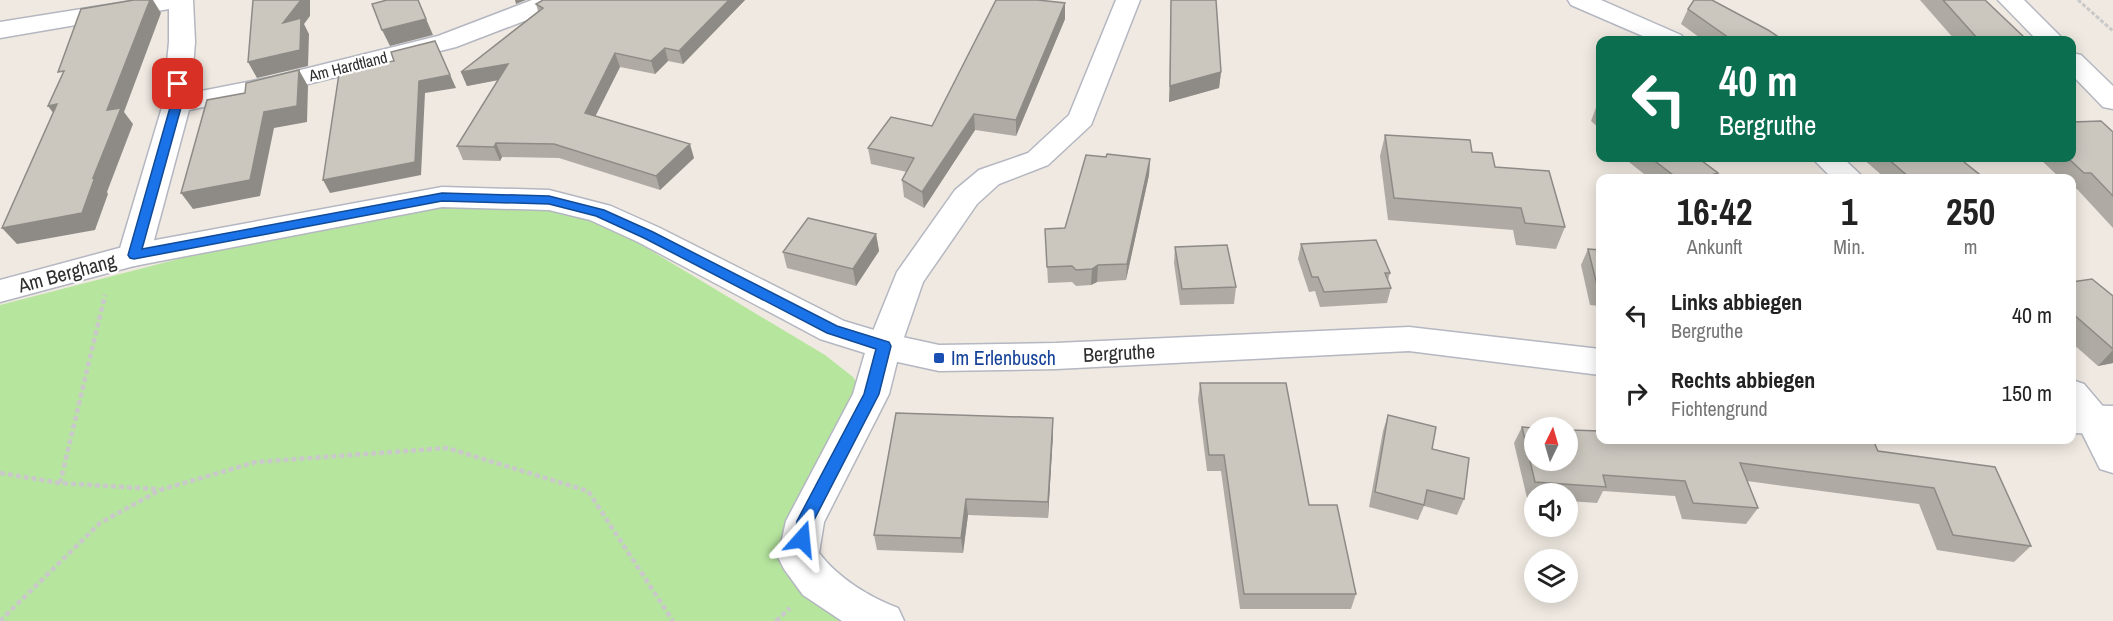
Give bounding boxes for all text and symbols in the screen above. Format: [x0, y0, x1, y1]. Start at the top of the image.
street label: Am Hardtland [305, 46, 390, 87]
text: 40 m [1719, 53, 1798, 109]
pin [152, 58, 203, 109]
icon: left [1620, 60, 1698, 138]
icon: arrive [161, 67, 194, 100]
text: Bergruthe [1719, 107, 1816, 143]
text: 16:42 [1677, 188, 1752, 236]
text: 1 [1841, 188, 1857, 236]
text: 250 [1946, 188, 1995, 236]
text: Ankunft [1687, 233, 1742, 260]
text: Min. [1833, 233, 1865, 260]
text: m [1964, 233, 1977, 260]
street label: Am Berghang [14, 246, 119, 299]
text: Links abbiegen [1671, 287, 1802, 317]
icon: left [1620, 299, 1653, 332]
text: 40 m [2012, 300, 2052, 330]
text: Bergruthe [1671, 317, 1743, 344]
street label: Bergruthe [1082, 337, 1156, 368]
place label: Im Erlenbusch [951, 344, 1056, 371]
marker: Im Erlenbusch [932, 351, 946, 365]
text: Rechts abbiegen [1671, 365, 1815, 395]
icon: right [1620, 377, 1653, 410]
text: 150 m [2002, 378, 2052, 408]
text: Fichtengrund [1671, 395, 1768, 422]
north arrow [1524, 417, 1578, 471]
map controls [1524, 417, 1578, 603]
button: sound [1524, 483, 1578, 537]
position arrow [770, 507, 834, 571]
button: layers [1524, 549, 1578, 603]

